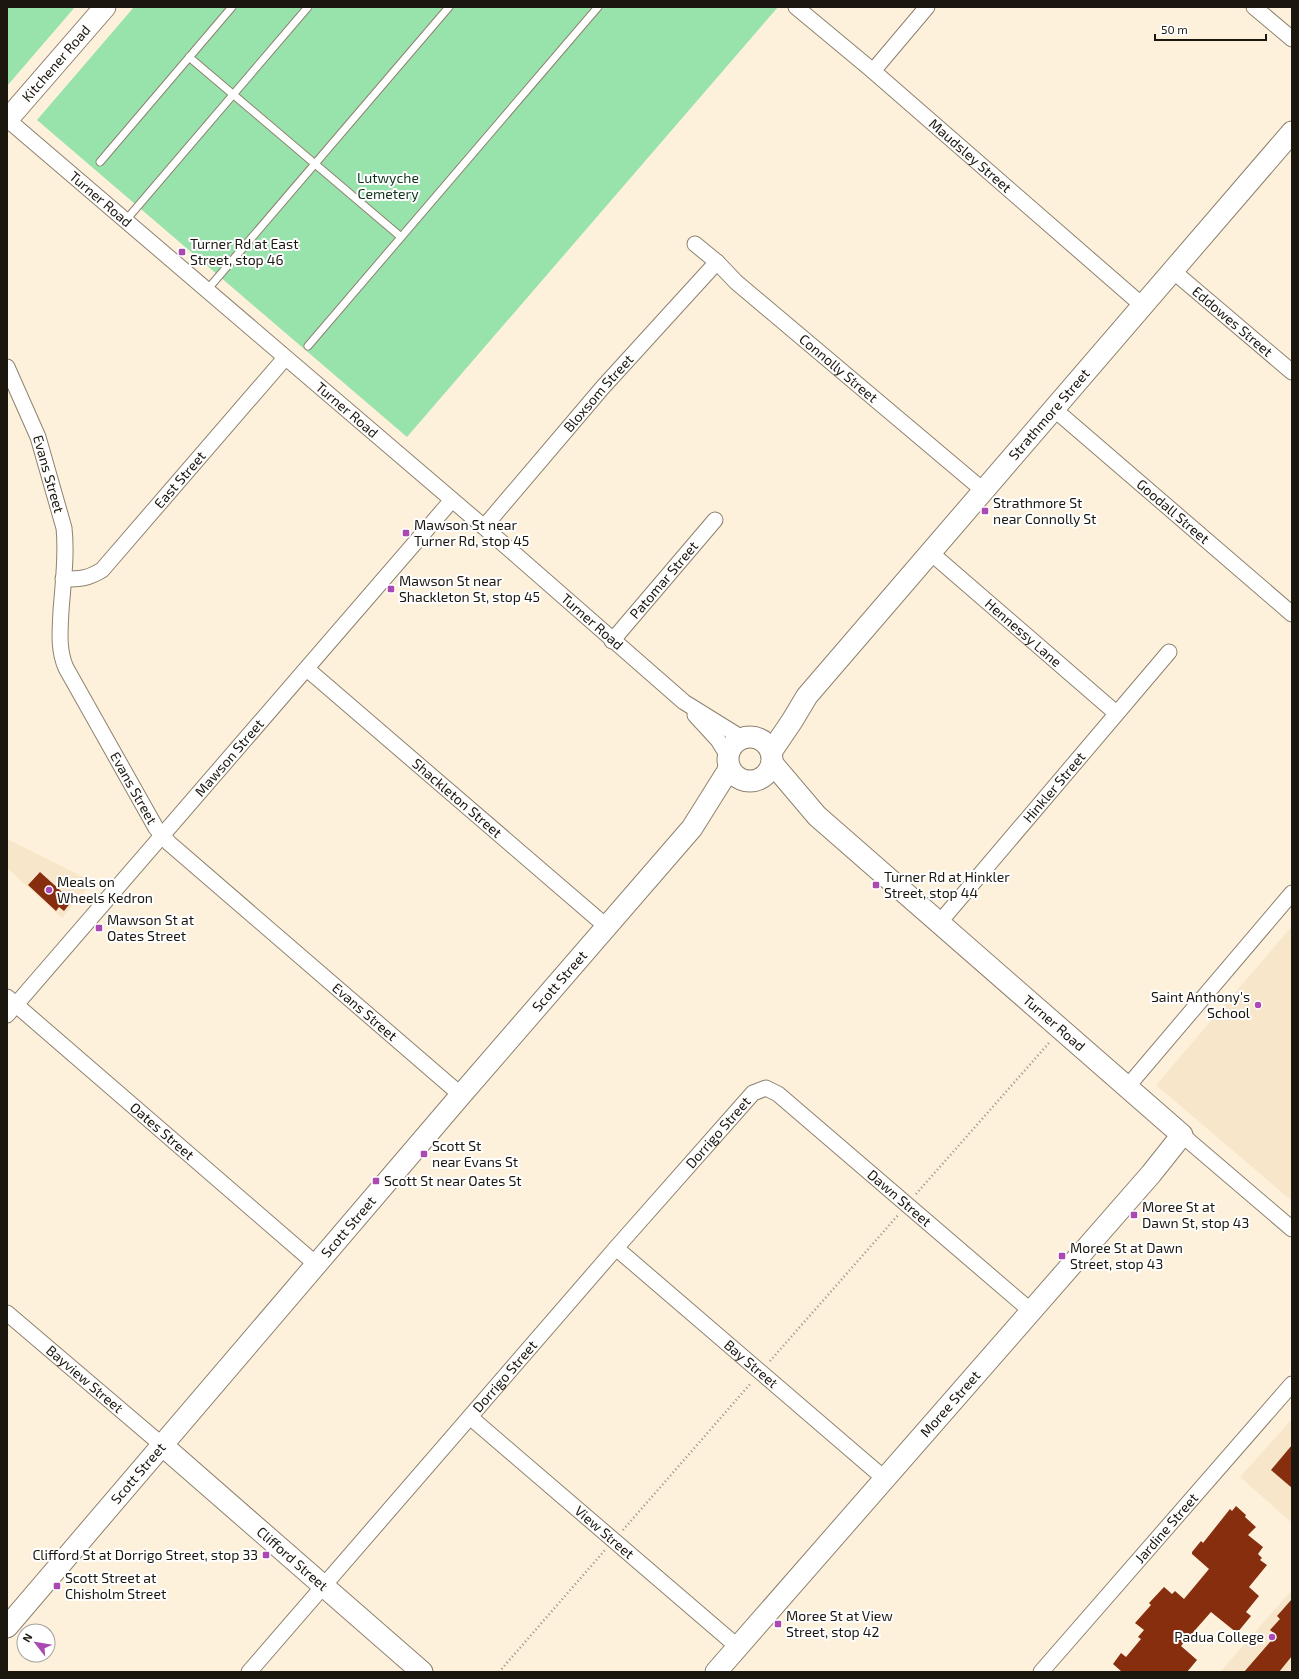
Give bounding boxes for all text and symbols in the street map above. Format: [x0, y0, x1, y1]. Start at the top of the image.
scale bar [1155, 16, 1266, 42]
street label: Kitchener Road [18, 21, 94, 105]
text: 50 m [1161, 22, 1188, 36]
street label: Maudsley Street [926, 115, 1015, 196]
street label: Turner Road [66, 167, 136, 230]
park label: Lutwyche Cemetery [357, 169, 419, 202]
place label: Turner Rd at East Street, stop 46 [190, 235, 299, 268]
marker: Turner Rd at East Street, stop 46 [177, 247, 187, 257]
street label: Eddowes Street [1189, 282, 1276, 360]
street label: Connolly Street [796, 330, 881, 406]
street label: Bloxsom Street [560, 351, 637, 435]
street label: Strathmore Street [1005, 365, 1093, 463]
street label: Turner Road [313, 378, 382, 441]
street label: Evans Street [30, 433, 68, 515]
street label: East Street [150, 447, 209, 511]
street label: Goodall Street [1133, 475, 1213, 547]
place label: Strathmore St near Connolly St [993, 494, 1096, 527]
marker: Strathmore St near Connolly St [980, 506, 990, 516]
place label: Mawson St near Turner Rd, stop 45 [414, 516, 529, 549]
marker: Mawson St near Turner Rd, stop 45 [401, 528, 411, 538]
street label: Patomar Street [626, 537, 701, 622]
place label: Mawson St near Shackleton St, stop 45 [399, 572, 540, 605]
marker: Mawson St near Shackleton St, stop 45 [386, 584, 396, 594]
street label: Turner Road [558, 590, 627, 653]
street label: Hennessy Lane [982, 595, 1065, 670]
street label: Mawson Street [191, 715, 267, 800]
street label: Hinkler Street [1019, 748, 1089, 826]
street label: Evans Street [107, 749, 161, 827]
street label: Shackleton Street [409, 754, 506, 841]
place label: Turner Rd at Hinkler Street, stop 44 [884, 868, 1010, 901]
place label: Meals on Wheels Kedron [57, 873, 153, 906]
marker: Turner Rd at Hinkler Street, stop 44 [871, 880, 881, 890]
marker: Meals on Wheels Kedron [44, 885, 54, 895]
place label: Mawson St at Oates Street [107, 911, 194, 944]
marker: Mawson St at Oates Street [94, 923, 104, 933]
street label: Scott Street [528, 947, 590, 1015]
street label: Evans Street [329, 979, 401, 1044]
place label: Saint Anthony's School [1151, 988, 1251, 1021]
street label: Turner Road [1020, 991, 1089, 1054]
marker: Saint Anthony's School [1253, 1000, 1263, 1010]
street label: Dorrigo Street [682, 1093, 754, 1171]
street label: Oates Street [127, 1098, 198, 1163]
place label: Scott St near Evans St [432, 1137, 518, 1170]
marker: Scott St near Evans St [419, 1149, 429, 1159]
street label: Dawn Street [864, 1166, 935, 1230]
place label: Scott St near Oates St [384, 1172, 522, 1189]
marker: Scott St near Oates St [371, 1176, 381, 1186]
street label: Scott Street [317, 1192, 379, 1261]
place label: Moree St at Dawn St, stop 43 [1142, 1198, 1249, 1231]
marker: Moree St at Dawn St, stop 43 [1129, 1210, 1139, 1220]
place label: Moree St at Dawn Street, stop 43 [1070, 1239, 1183, 1272]
marker: Moree St at Dawn Street, stop 43 [1057, 1251, 1067, 1261]
street label: Bay Street [721, 1336, 782, 1391]
street label: Dorrigo Street [469, 1337, 540, 1416]
street label: Bayview Street [43, 1341, 127, 1416]
street label: Moree Street [916, 1367, 983, 1440]
street label: Scott Street [107, 1439, 169, 1507]
street label: Jardine Street [1131, 1489, 1201, 1566]
street label: View Street [571, 1502, 638, 1562]
street label: Clifford Street [254, 1523, 332, 1594]
place label: Clifford St at Dorrigo Street, stop 33 [32, 1546, 258, 1563]
marker: Clifford St at Dorrigo Street, stop 33 [261, 1550, 271, 1560]
place label: Scott Street at Chisholm Street [65, 1569, 166, 1602]
marker: Scott Street at Chisholm Street [52, 1581, 62, 1591]
place label: Moree St at View Street, stop 42 [786, 1607, 893, 1640]
marker: Moree St at View Street, stop 42 [773, 1619, 783, 1629]
north arrow [16, 1623, 56, 1663]
place label: Padua College [1174, 1628, 1264, 1645]
text: N [19, 1631, 35, 1644]
marker: Padua College [1267, 1632, 1277, 1642]

